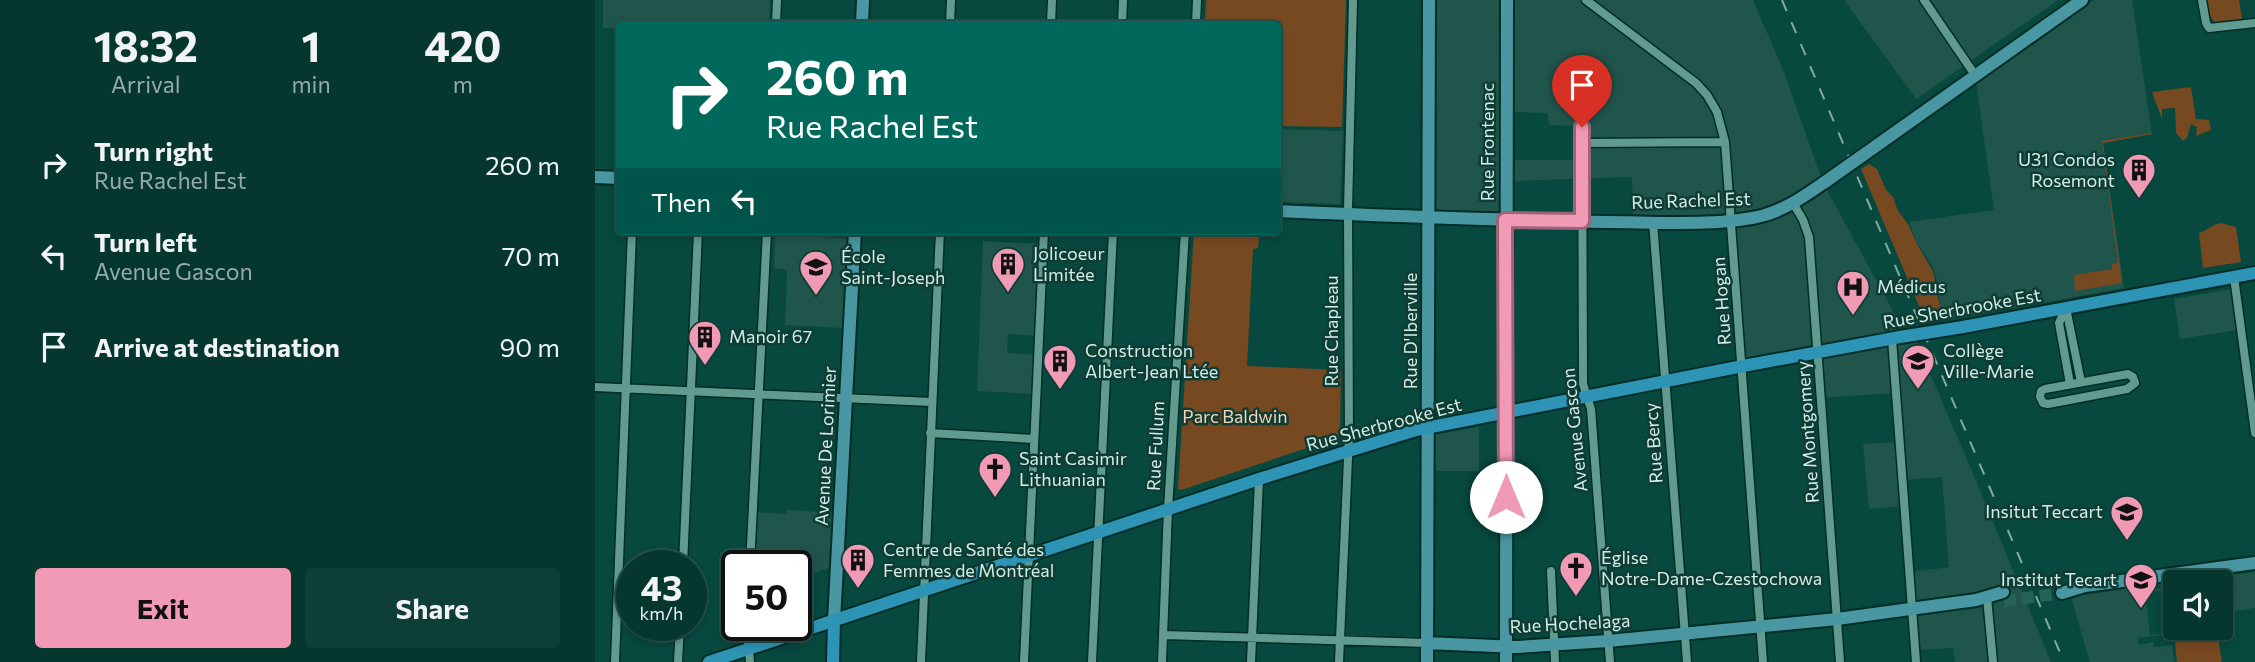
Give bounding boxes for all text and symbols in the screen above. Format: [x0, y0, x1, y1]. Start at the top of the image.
text: 18:32 [94, 19, 198, 71]
text: 1 [302, 19, 321, 71]
text: 420 [424, 19, 501, 71]
text: 260 m [766, 45, 908, 105]
icon: right [651, 49, 742, 140]
pin [1552, 55, 1612, 127]
icon: arrive [1563, 66, 1601, 104]
text: Arrival [111, 70, 181, 98]
text: min [292, 70, 331, 98]
text: m [453, 70, 473, 98]
street label: Rue Frontenac [1476, 83, 1498, 201]
text: Rue Rachel Est [766, 105, 978, 145]
text: Turn right [94, 135, 213, 166]
icon: right [35, 146, 73, 184]
place label: U31 Condos Rosemont [2018, 148, 2115, 191]
text: 260 m [485, 149, 560, 180]
building icon: U31 Condos Rosemont [2120, 151, 2158, 200]
text: Rue Rachel Est [94, 166, 246, 194]
icon: left [725, 182, 763, 220]
text: Then [651, 186, 711, 217]
street label: Rue Rachel Est [1631, 187, 1751, 213]
text: Turn left [94, 226, 197, 257]
icon: left [35, 237, 73, 275]
text: 70 m [502, 240, 560, 271]
place label: Jolicoeur Limitée [1033, 242, 1105, 285]
place label: École Saint-Joseph [841, 245, 945, 288]
building icon: Jolicoeur Limitée [989, 245, 1027, 294]
school or university icon: École Saint-Joseph [797, 248, 835, 297]
street label: Rue Hogan [1707, 256, 1735, 346]
text: Avenue Gascon [94, 257, 253, 285]
hospital icon: Médicus [1834, 268, 1872, 317]
street label: Rue D'Iberville [1399, 273, 1421, 389]
street label: Rue Chapleau [1320, 275, 1342, 387]
place label: Médicus [1877, 275, 1946, 297]
street label: Rue Sherbrooke Est [1881, 283, 2043, 333]
building icon: Manoir 67 [686, 318, 724, 367]
place label: Manoir 67 [729, 325, 812, 347]
icon: arrive [35, 328, 73, 366]
text: Arrive at destination [94, 331, 340, 362]
text: 90 m [500, 331, 560, 362]
place label: Construction Albert-Jean Ltée [1085, 339, 1218, 382]
place label: Collège Ville-Marie [1943, 339, 2034, 382]
building icon: Construction Albert-Jean Ltée [1041, 342, 1079, 391]
school or university icon: Collège Ville-Marie [1899, 342, 1937, 391]
street label: Rue Montgomery [1791, 360, 1823, 504]
street label: Avenue De Lorimier [810, 366, 840, 526]
street label: Avenue Gascon [1557, 367, 1591, 493]
street label: Rue Sherbrooke Est [1304, 393, 1464, 455]
street label: Rue Fullum [1142, 400, 1168, 491]
street label: Rue Bercy [1639, 402, 1667, 484]
park label: Parc Baldwin [1182, 405, 1288, 427]
place label: Saint Casimir Lithuanian [1019, 447, 1127, 490]
church icon: Saint Casimir Lithuanian [976, 450, 1014, 499]
position arrow [1469, 460, 1543, 534]
school or university icon: Insitut Teccart [2108, 493, 2146, 542]
place label: Insitut Teccart [1985, 500, 2103, 522]
place label: Centre de Santé des Femmes de Montréal [883, 538, 1054, 581]
building icon: Centre de Santé des Femmes de Montréal [839, 541, 877, 590]
place label: Église Notre-Dame-Czestochowa [1601, 546, 1822, 589]
church icon: Église Notre-Dame-Czestochowa [1557, 549, 1595, 598]
speed limit sign: 50 [721, 550, 812, 641]
school or university icon: Institut Tecart [2122, 561, 2160, 610]
text: 43 [641, 565, 682, 608]
button: Exit [35, 568, 291, 648]
button: Share [305, 568, 560, 648]
place label: Institut Tecart [2001, 568, 2117, 590]
map controls [2163, 570, 2233, 640]
button: sound [2163, 570, 2233, 640]
text: km/h [640, 602, 683, 624]
street label: Rue Hochelaga [1509, 609, 1631, 637]

